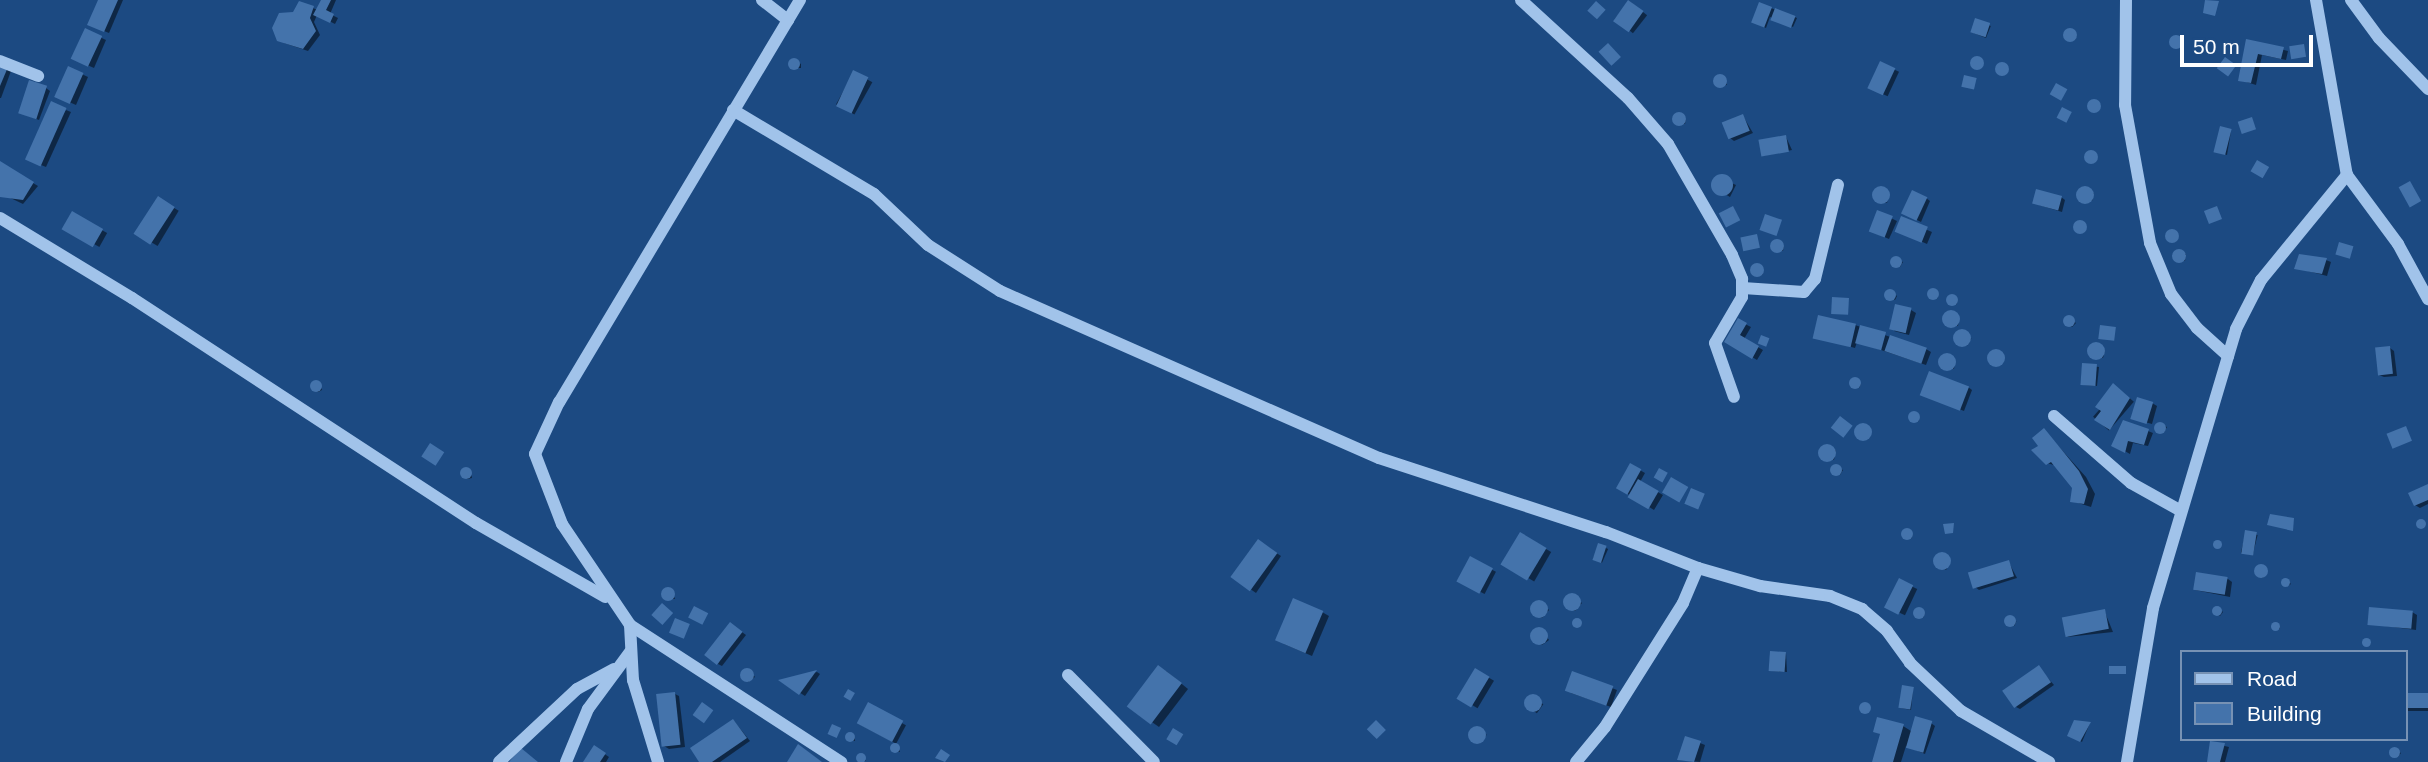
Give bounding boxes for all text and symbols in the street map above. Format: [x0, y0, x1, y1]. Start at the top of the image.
scale bar [2183, 21, 2316, 65]
text: 50 m [2193, 35, 2240, 58]
legend [2180, 650, 2407, 741]
text: Road [2247, 667, 2297, 690]
text: Building [2247, 702, 2322, 725]

